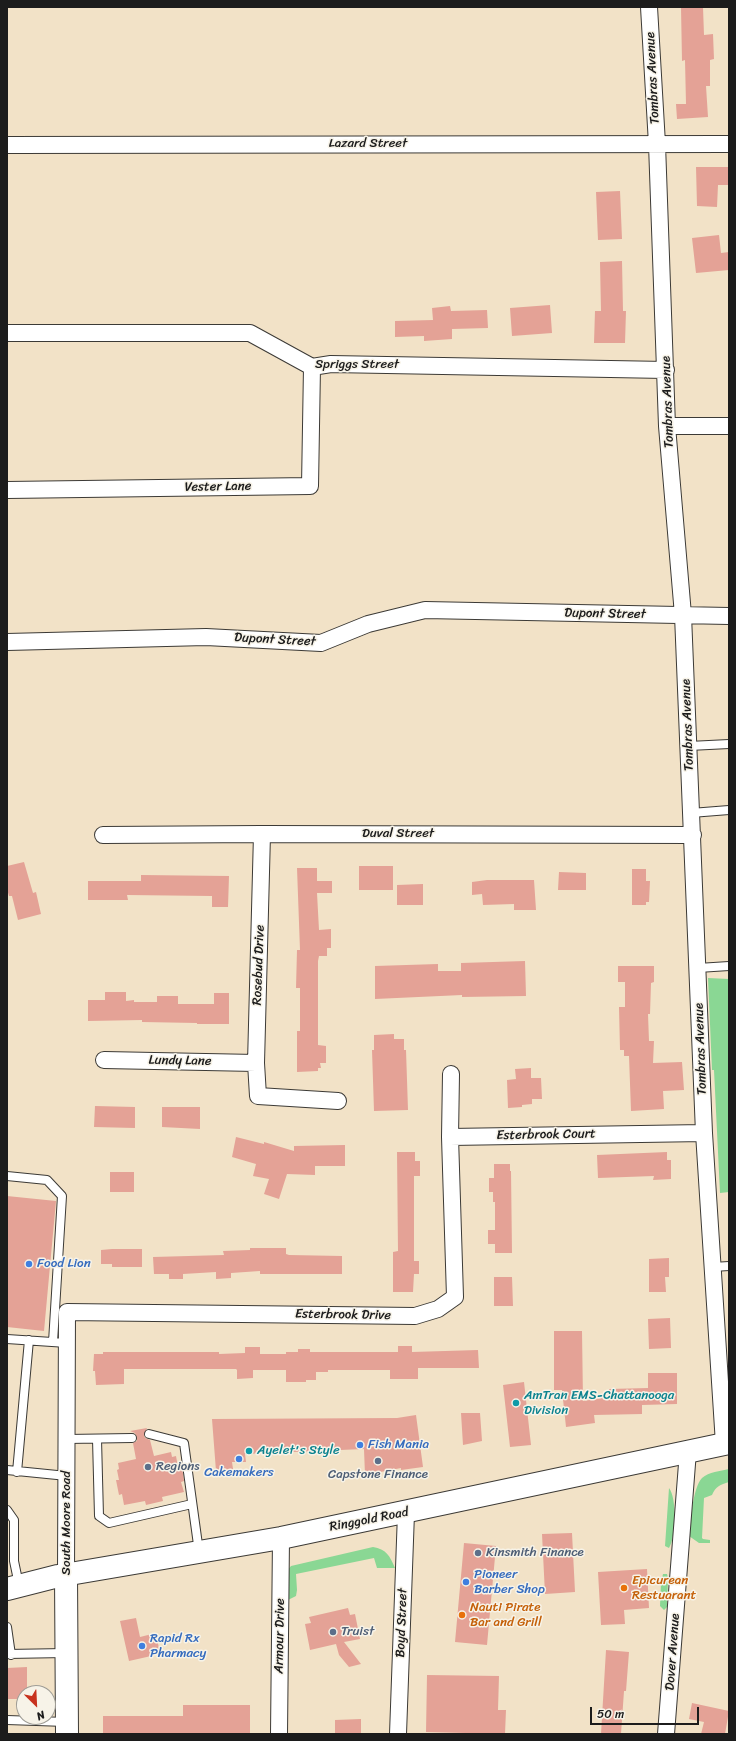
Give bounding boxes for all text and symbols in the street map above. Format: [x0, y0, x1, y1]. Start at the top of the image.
street label: Tombras Avenue [643, 32, 663, 124]
street label: Lazard Street [329, 136, 407, 152]
street label: Tombras Avenue [659, 356, 677, 448]
street label: Spriggs Street [315, 357, 399, 373]
street label: Vester Lane [185, 479, 251, 495]
street label: Dupont Street [564, 605, 646, 623]
street label: Dupont Street [234, 630, 316, 650]
street label: Tombras Avenue [679, 679, 697, 771]
street label: Duval Street [362, 826, 434, 842]
street label: Rosebud Drive [250, 924, 268, 1006]
street label: Tombras Avenue [692, 1003, 710, 1095]
street label: Lundy Lane [148, 1053, 212, 1069]
street label: Esterbrook Court [496, 1126, 596, 1144]
place label: Food Lion [37, 1256, 91, 1272]
marker: Food Lion [24, 1259, 34, 1269]
street label: Esterbrook Drive [295, 1306, 391, 1324]
place label: AmTran EMS-Chattanooga Division [524, 1388, 674, 1419]
marker: AmTran EMS-Chattanooga Division [511, 1398, 521, 1408]
place label: Fish Mania [368, 1437, 429, 1453]
marker: Fish Mania [355, 1440, 365, 1450]
place label: Ayelet's Style [257, 1443, 340, 1459]
marker: Ayelet's Style [244, 1446, 254, 1456]
marker: Cakemakers [234, 1454, 244, 1464]
marker: Capstone Finance [373, 1456, 383, 1466]
place label: Regions [156, 1459, 199, 1475]
marker: Regions [143, 1462, 153, 1472]
place label: Cakemakers [204, 1465, 274, 1481]
place label: Capstone Finance [328, 1467, 428, 1483]
street label: South Moore Road [59, 1471, 75, 1575]
street label: Ringgold Road [328, 1505, 410, 1535]
place label: Kinsmith Finance [486, 1545, 584, 1561]
marker: Kinsmith Finance [473, 1548, 483, 1558]
place label: Pioneer Barber Shop [474, 1567, 545, 1598]
place label: Epicurean Restuarant [632, 1573, 696, 1604]
marker: Pioneer Barber Shop [461, 1577, 471, 1587]
marker: Epicurean Restuarant [619, 1583, 629, 1593]
street label: Boyd Street [393, 1588, 411, 1658]
street label: Armour Drive [272, 1598, 288, 1674]
place label: Nauti Pirate Bar and Grill [470, 1600, 542, 1631]
marker: Nauti Pirate Bar and Grill [457, 1610, 467, 1620]
street label: Dover Avenue [663, 1613, 683, 1691]
place label: Truist [341, 1624, 374, 1640]
marker: Truist [328, 1627, 338, 1637]
place label: Rapid Rx Pharmacy [150, 1631, 206, 1662]
marker: Rapid Rx Pharmacy [137, 1641, 147, 1651]
north arrow [16, 1685, 56, 1725]
scale bar [592, 1699, 701, 1725]
text: 50 m [597, 1703, 624, 1725]
text: N [33, 1705, 48, 1726]

